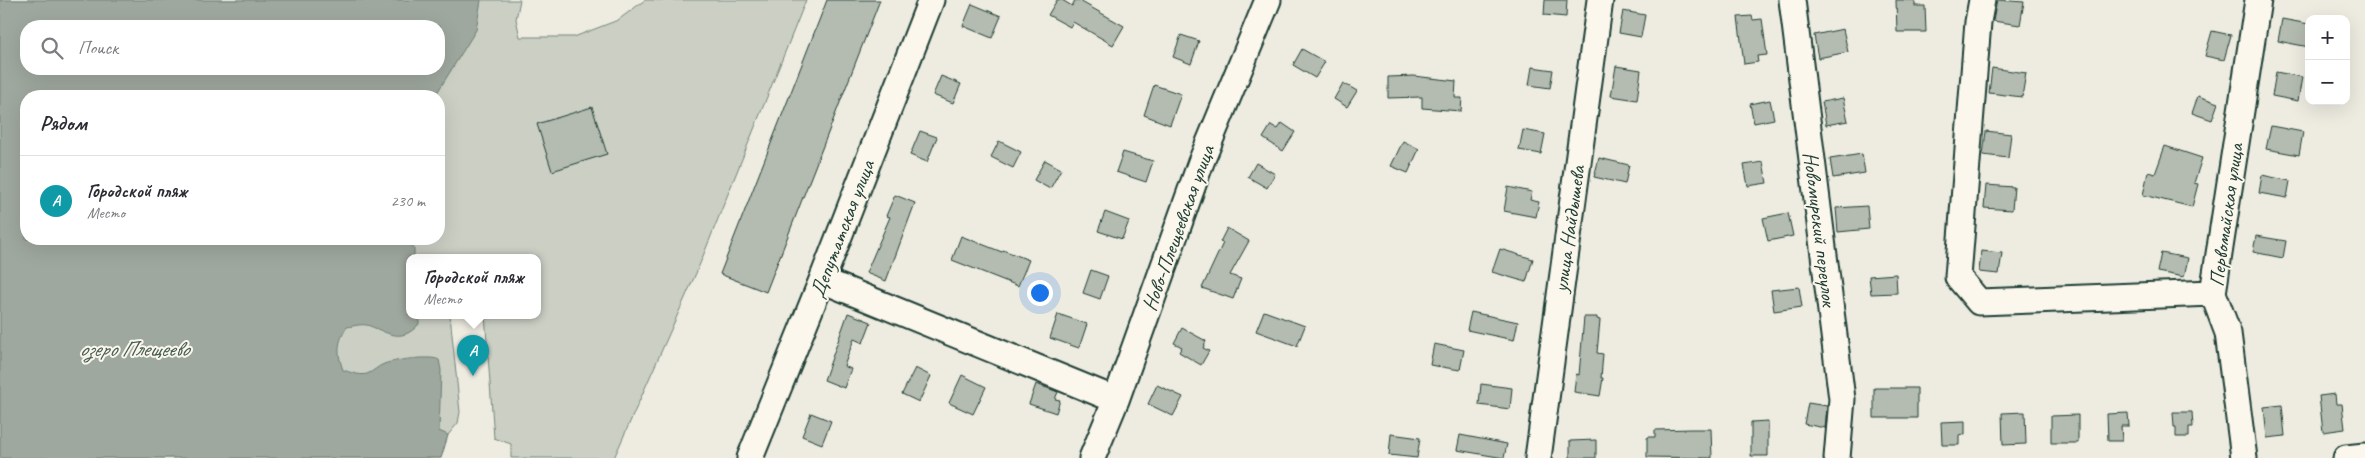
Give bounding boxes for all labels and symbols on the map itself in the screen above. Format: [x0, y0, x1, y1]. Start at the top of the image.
street label: Ново-Плещеевская улица [1136, 140, 1221, 314]
street label: Первомайская улица [2203, 140, 2249, 288]
street label: Новомирский переулок [1798, 150, 1843, 310]
street label: Депутатская улица [804, 155, 881, 301]
street label: улица Найдышева [1547, 163, 1591, 296]
your location [1027, 280, 1053, 306]
water label: озеро Плещеево [79, 335, 192, 363]
pin: A [457, 335, 489, 376]

